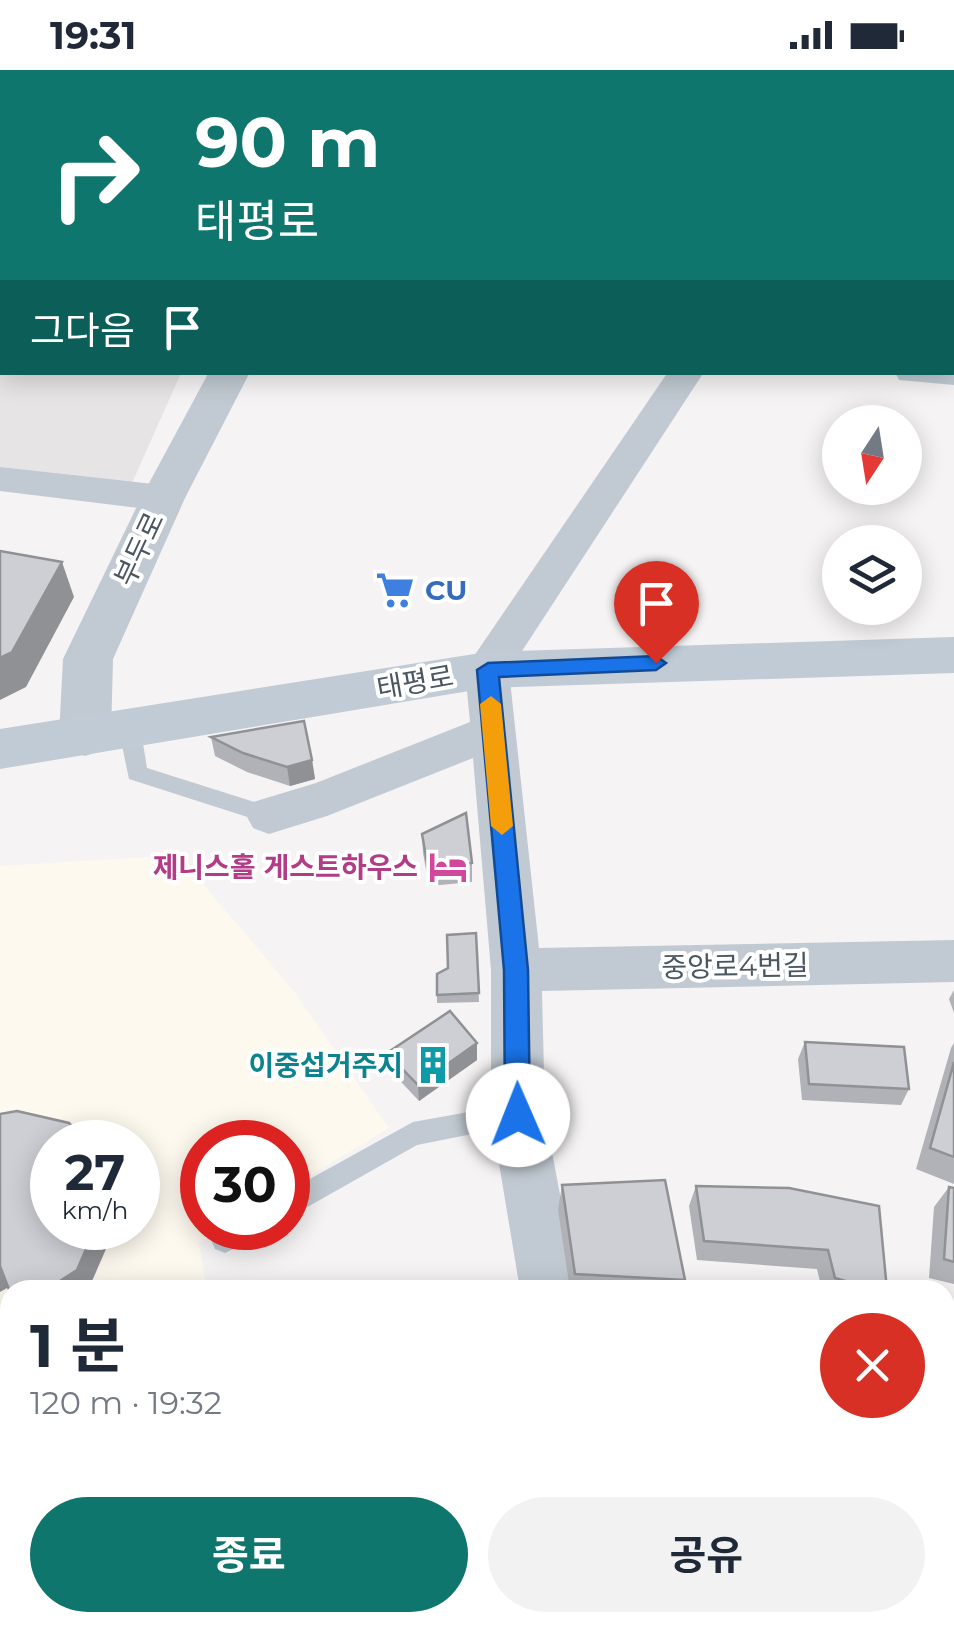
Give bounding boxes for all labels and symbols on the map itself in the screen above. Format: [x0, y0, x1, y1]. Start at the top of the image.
north arrow [822, 405, 922, 505]
street label: 부두로 [107, 507, 171, 591]
pin [614, 561, 699, 664]
supermarket icon: CU [374, 569, 416, 611]
place label: CU [425, 573, 467, 607]
street label: 태평로 [374, 659, 456, 705]
hotel icon: 제니스홀 게스트하우스 [427, 846, 469, 888]
place label: 제니스홀 게스트하우스 [152, 850, 418, 884]
street label: 중앙로4번길 [661, 948, 809, 984]
building icon: 이중섭거주지 [412, 1044, 454, 1086]
place label: 이중섭거주지 [248, 1048, 403, 1082]
position arrow [466, 1063, 570, 1167]
speed limit sign: 30 [180, 1120, 310, 1250]

